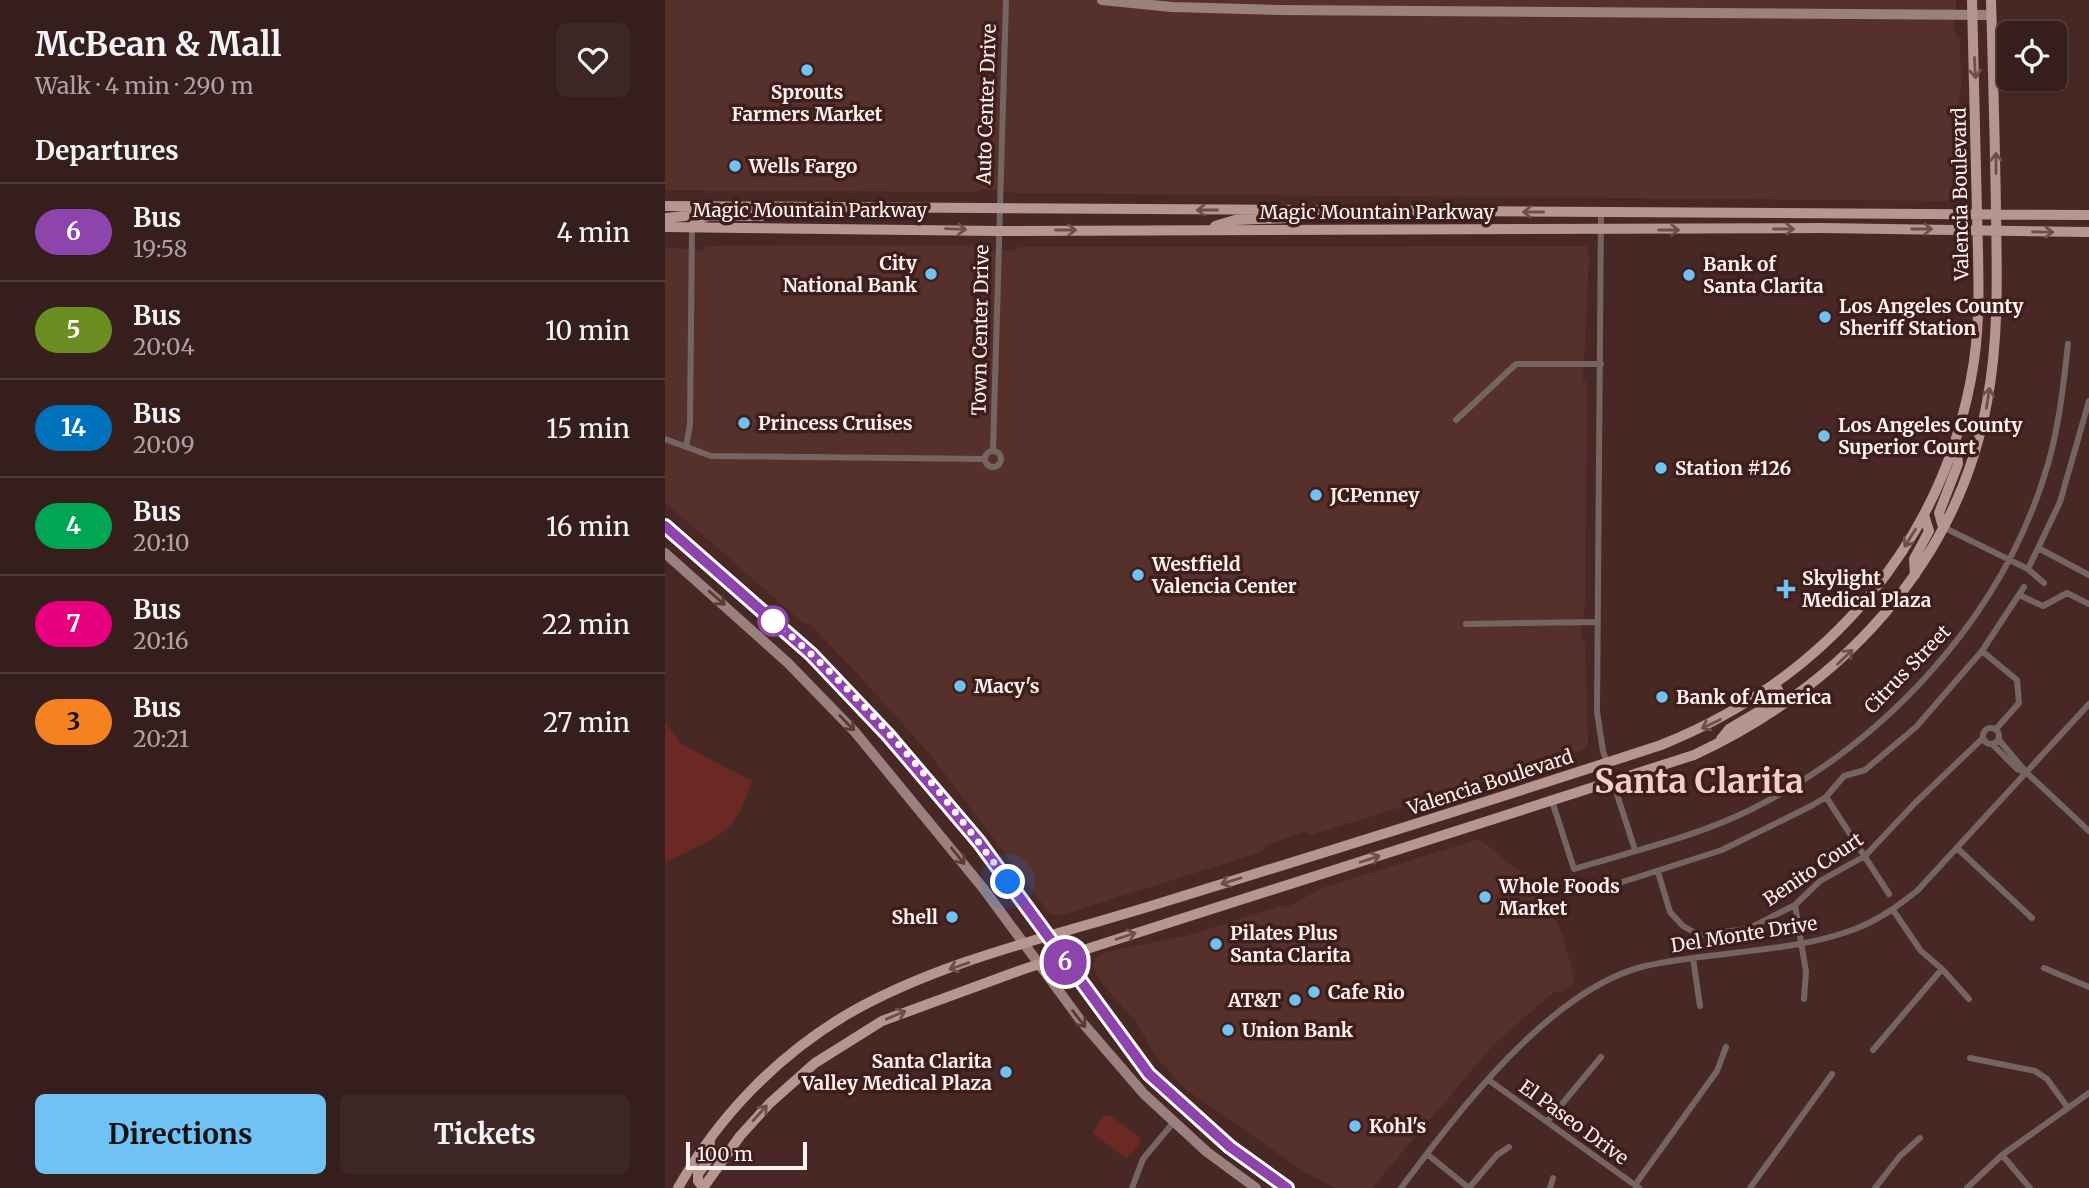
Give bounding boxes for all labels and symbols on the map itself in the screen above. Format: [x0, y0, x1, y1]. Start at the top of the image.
street label: Auto Center Drive [971, 23, 1001, 186]
one-way arrow [1969, 56, 1982, 79]
marker: Sprouts Farmers Market [799, 62, 815, 78]
place label: Sprouts Farmers Market [731, 80, 883, 126]
street label: Valencia Boulevard [1946, 107, 1974, 282]
one-way arrow [1989, 152, 2003, 175]
place label: Wells Fargo [748, 154, 857, 178]
marker: Wells Fargo [727, 158, 743, 174]
street label: Magic Mountain Parkway [693, 198, 927, 222]
street label: Magic Mountain Parkway [1260, 200, 1494, 224]
one-way arrow [1196, 203, 1219, 217]
one-way arrow [1522, 205, 1545, 219]
one-way arrow [1772, 222, 1795, 236]
one-way arrow [1911, 222, 1934, 236]
one-way arrow [944, 223, 967, 236]
one-way arrow [1054, 223, 1077, 237]
one-way arrow [1658, 223, 1681, 237]
one-way arrow [2031, 225, 2054, 239]
street label: Town Center Drive [967, 244, 993, 416]
place label: City National Bank [783, 251, 918, 297]
place label: Bank of Santa Clarita [1703, 252, 1824, 298]
marker: City National Bank [923, 266, 939, 282]
marker: Bank of Santa Clarita [1681, 267, 1697, 283]
place label: Los Angeles County Sheriff Station [1839, 294, 2024, 340]
marker: Los Angeles County Sheriff Station [1817, 309, 1833, 325]
one-way arrow [1982, 387, 1995, 410]
place label: Princess Cruises [758, 411, 913, 435]
place label: Los Angeles County Superior Court [1838, 413, 2023, 459]
marker: Princess Cruises [736, 415, 752, 431]
marker: Los Angeles County Superior Court [1816, 428, 1832, 444]
place label: Station #126 [1675, 456, 1791, 480]
marker: Station #126 [1653, 460, 1669, 476]
place label: JCPenney [1329, 483, 1420, 507]
marker: JCPenney [1308, 487, 1324, 503]
one-way arrow [1903, 527, 1917, 547]
place label: Westfield Valencia Center [1151, 552, 1297, 598]
place label: Skylight Medical Plaza [1802, 566, 1932, 612]
marker: Westfield Valencia Center [1130, 567, 1146, 583]
marker: Skylight Medical Plaza [1776, 579, 1796, 599]
one-way arrow [707, 590, 725, 606]
unlabelled marker [758, 606, 788, 636]
street label: Citrus Street [1859, 619, 1956, 718]
one-way arrow [1836, 648, 1853, 665]
place label: Macy's [974, 674, 1040, 698]
marker: Macy's [952, 678, 968, 694]
place label: Bank of America [1676, 685, 1832, 709]
marker: Bank of America [1654, 689, 1670, 705]
one-way arrow [838, 715, 855, 732]
one-way arrow [1701, 717, 1722, 731]
street label: Valencia Boulevard [1403, 744, 1576, 820]
district label: Santa Clarita [1594, 761, 1804, 802]
street label: Benito Court [1759, 827, 1868, 911]
one-way arrow [950, 847, 966, 865]
one-way arrow [1358, 852, 1380, 865]
your location [990, 864, 1025, 899]
place label: Whole Foods Market [1498, 874, 1620, 920]
one-way arrow [1220, 876, 1242, 889]
marker: Whole Foods Market [1477, 889, 1493, 905]
place label: Shell [891, 905, 938, 929]
marker: Shell [944, 909, 960, 925]
street label: Del Monte Drive [1669, 911, 1819, 957]
place label: Pilates Plus Santa Clarita [1230, 921, 1351, 967]
one-way arrow [1115, 929, 1137, 941]
marker: Pilates Plus Santa Clarita [1208, 936, 1224, 952]
line badge: 6 [1042, 939, 1088, 985]
one-way arrow [948, 961, 970, 973]
place label: Cafe Rio [1328, 980, 1405, 1004]
marker: Cafe Rio [1306, 984, 1322, 1000]
place label: AT&T [1227, 988, 1281, 1012]
marker: AT&T [1287, 992, 1303, 1008]
one-way arrow [885, 1008, 906, 1021]
one-way arrow [1072, 1009, 1087, 1027]
place label: Union Bank [1242, 1018, 1354, 1042]
marker: Union Bank [1220, 1022, 1236, 1038]
place label: Santa Clarita Valley Medical Plaza [801, 1049, 992, 1095]
marker: Santa Clarita Valley Medical Plaza [998, 1064, 1014, 1080]
street label: El Paseo Drive [1515, 1074, 1633, 1170]
one-way arrow [752, 1105, 768, 1123]
place label: Kohl's [1369, 1114, 1427, 1138]
marker: Kohl's [1347, 1118, 1363, 1134]
scale bar [686, 1139, 807, 1171]

